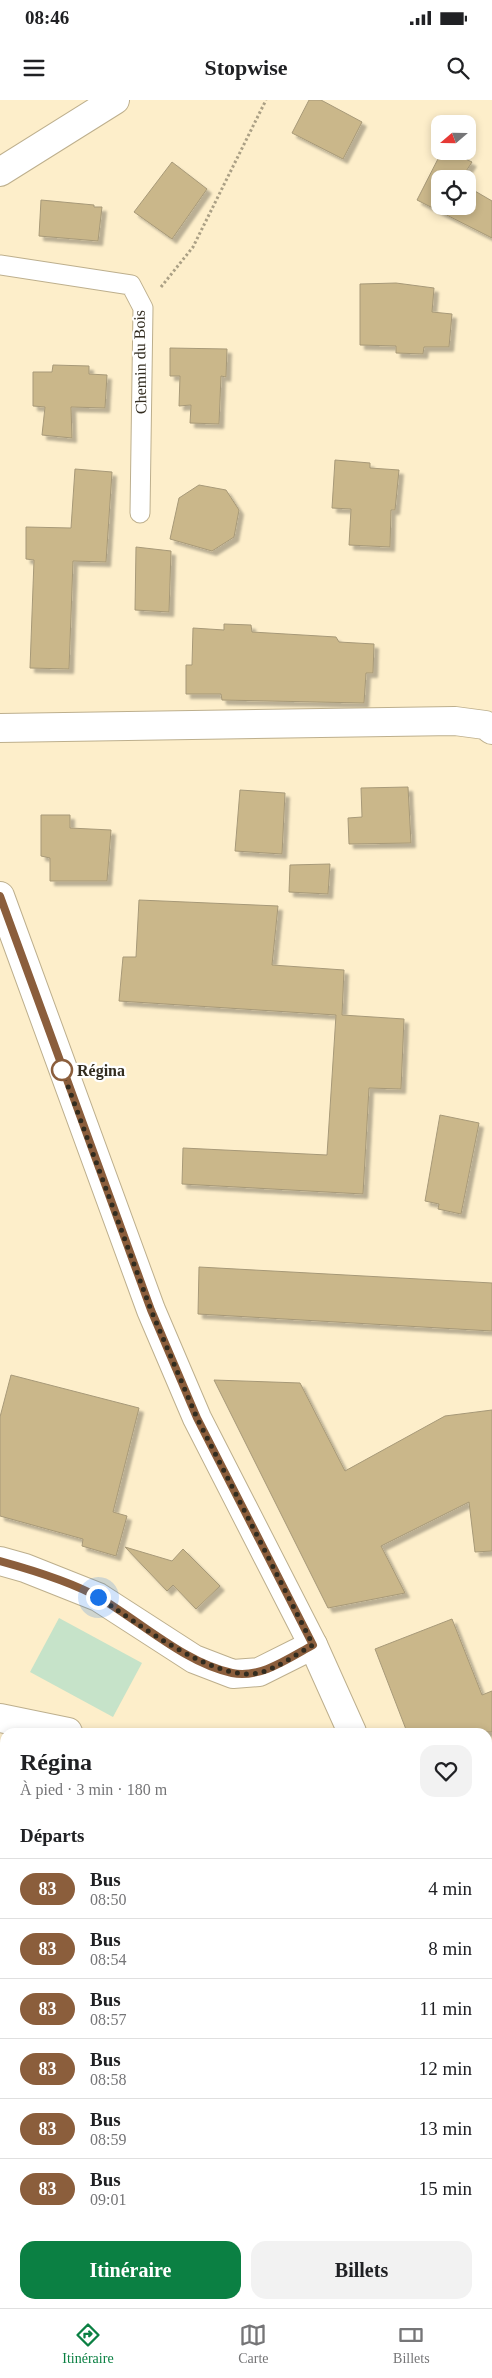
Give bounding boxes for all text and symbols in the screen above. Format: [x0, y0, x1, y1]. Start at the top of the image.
text: 08:46 [25, 7, 69, 28]
icon: menu [20, 54, 48, 82]
icon: search [444, 54, 472, 82]
text: Stopwise [204, 55, 288, 80]
north arrow [431, 115, 476, 160]
map controls [431, 115, 476, 215]
button: locate [431, 170, 476, 215]
street label: Chemin du Bois [131, 310, 149, 414]
marker: Régina [51, 1059, 73, 1081]
place label: Régina [77, 1062, 125, 1080]
your location [86, 1585, 111, 1610]
button: heart [420, 1745, 472, 1797]
text: Régina [20, 1749, 92, 1775]
text: À pied · 3 min · 180 m [20, 1781, 167, 1798]
text: Départs [20, 1825, 84, 1846]
text: Bus [90, 1869, 121, 1890]
text: 4 min [428, 1878, 472, 1899]
text: 83 [39, 1879, 57, 1899]
text: 08:50 [90, 1891, 126, 1908]
text: Bus [90, 1929, 121, 1950]
text: 8 min [428, 1938, 472, 1959]
text: 83 [39, 1939, 57, 1959]
text: 08:54 [90, 1951, 126, 1968]
text: Bus [90, 1989, 121, 2010]
text: 11 min [419, 1998, 472, 2019]
text: 83 [39, 1999, 57, 2019]
text: 08:57 [90, 2011, 126, 2028]
text: Bus [90, 2049, 121, 2070]
text: 12 min [419, 2058, 472, 2079]
text: 83 [39, 2059, 57, 2079]
text: 08:58 [90, 2071, 126, 2088]
text: Bus [90, 2109, 121, 2130]
text: 13 min [419, 2118, 472, 2139]
text: 83 [39, 2119, 57, 2139]
text: 08:59 [90, 2131, 126, 2148]
text: Bus [90, 2169, 121, 2190]
text: 15 min [419, 2178, 472, 2199]
text: 83 [39, 2179, 57, 2199]
text: 09:01 [90, 2191, 126, 2208]
button: Itinéraire [20, 2241, 241, 2299]
button: Billets [251, 2241, 472, 2299]
tab: Itinéraire [62, 2321, 114, 2367]
tab: Carte [238, 2321, 269, 2367]
tab: Billets [393, 2321, 430, 2367]

